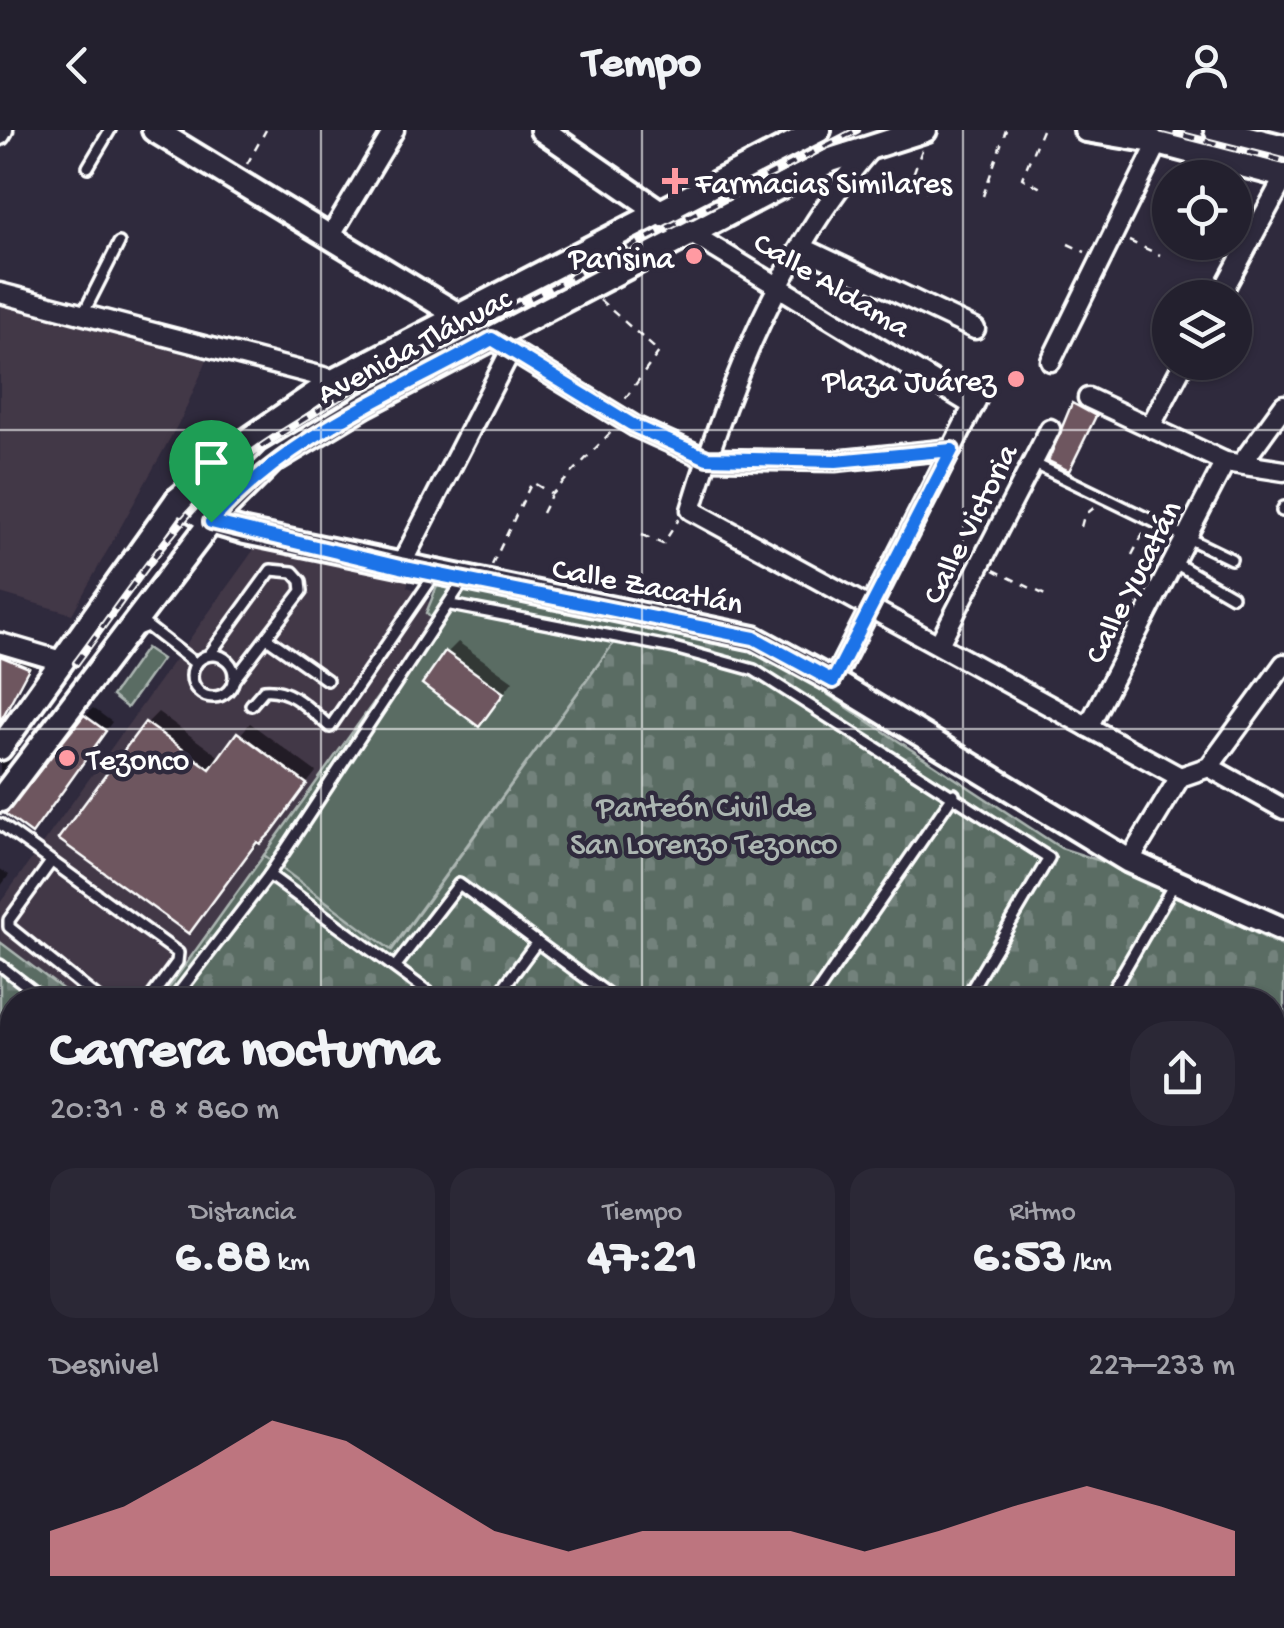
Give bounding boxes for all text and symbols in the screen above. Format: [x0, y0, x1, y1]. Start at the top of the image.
icon: back [50, 38, 105, 93]
icon: person [1179, 38, 1234, 93]
text: Tempo [583, 39, 701, 92]
map controls [1152, 160, 1252, 380]
button: locate [1152, 160, 1252, 260]
place label: Farmacias Similares [694, 167, 953, 205]
marker: Farmacias Similares [664, 170, 686, 192]
street label: Calle Aldama [745, 226, 917, 350]
place label: Parisina [568, 242, 675, 280]
marker: Parisina [683, 245, 705, 267]
button: layers [1152, 280, 1252, 380]
street label: Avenida Tláhuac [312, 281, 520, 415]
place label: Plaza Juárez [821, 365, 997, 403]
marker: Plaza Juárez [1005, 368, 1027, 390]
pin [169, 420, 254, 523]
icon: arrive [184, 435, 239, 490]
street label: Calle Victoria [916, 438, 1030, 612]
street label: Calle Yucatán [1078, 495, 1193, 671]
street label: Calle Zacatlán [548, 552, 746, 626]
place label: Tezonco [85, 744, 189, 782]
marker: Tezonco [56, 747, 78, 769]
park label: Panteón Civil de San Lorenzo Tezonco [570, 791, 838, 866]
button: share [1130, 1021, 1235, 1126]
text: Carrera nocturna [50, 1022, 438, 1086]
text: 20:31 · 8 × 860 m [50, 1092, 279, 1130]
text: Distancia [189, 1197, 296, 1230]
text: Tiempo [603, 1197, 682, 1230]
text: Ritmo [1009, 1197, 1076, 1230]
text: 6.88 [175, 1230, 271, 1289]
text: 47:21 [587, 1230, 698, 1289]
text: 6:53 [973, 1230, 1066, 1289]
text: km [271, 1247, 310, 1280]
text: /km [1066, 1247, 1112, 1280]
text: Desnivel [50, 1348, 159, 1386]
text: 227–233 m [1088, 1348, 1235, 1386]

